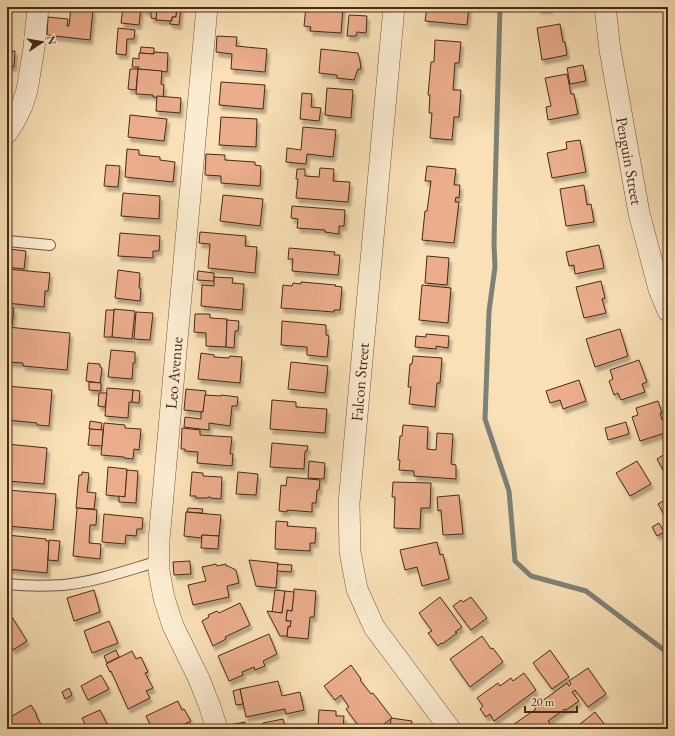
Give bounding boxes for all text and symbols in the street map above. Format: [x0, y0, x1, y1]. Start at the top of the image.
north arrow [22, 22, 62, 62]
text: N [44, 34, 60, 46]
street label: Penguin Street [612, 115, 648, 207]
street label: Leo Avenue [160, 336, 188, 410]
street label: Falcon Street [346, 342, 374, 422]
scale bar [525, 688, 577, 714]
text: 20 m [531, 694, 555, 710]

